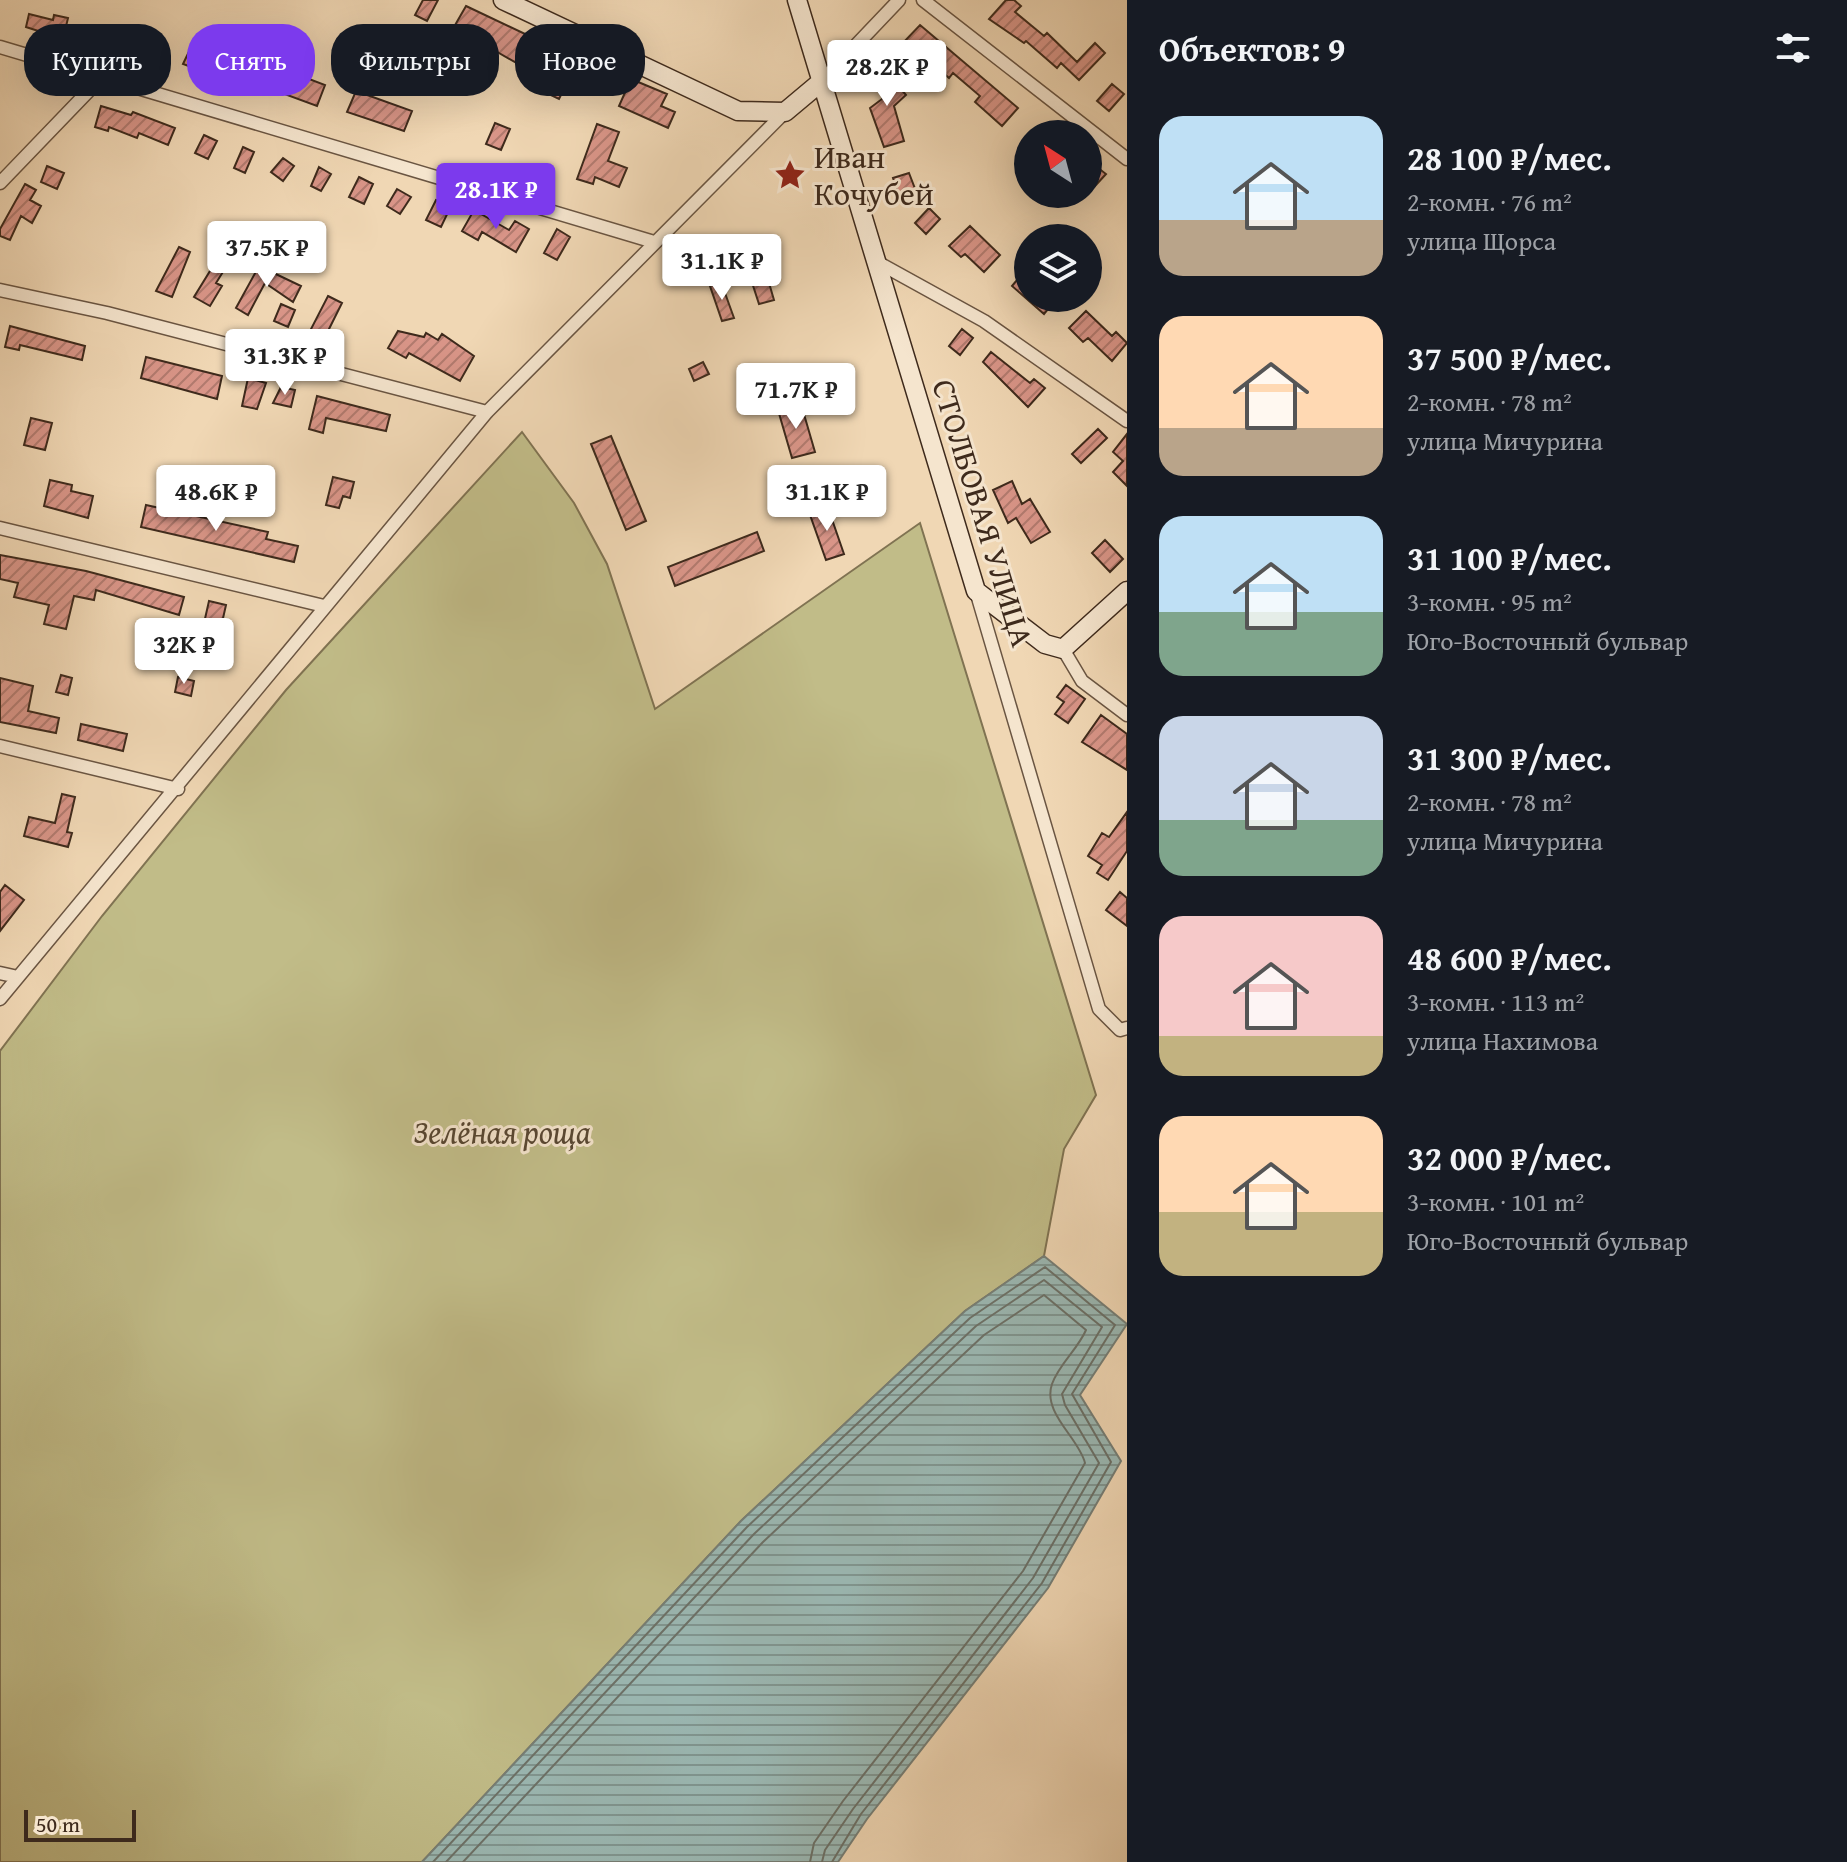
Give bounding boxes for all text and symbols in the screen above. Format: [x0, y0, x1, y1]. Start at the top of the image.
chip: Купить [24, 24, 171, 96]
chip: Снять [187, 24, 315, 96]
chip: Фильтры [331, 24, 499, 96]
chip: Новое [515, 24, 645, 96]
text: Объектов: 9 [1159, 24, 1345, 73]
icon: filters [1771, 26, 1815, 70]
pin: 28.2K ₽ [813, 40, 961, 108]
text: 28.2K ₽ [845, 46, 929, 85]
north arrow [1014, 120, 1102, 208]
map controls [1014, 120, 1102, 312]
place label: Иван Кочубей [814, 133, 934, 217]
text: 28 100 ₽/мес. [1407, 133, 1612, 182]
icon: home [1223, 148, 1319, 244]
place icon: Иван Кочубей [773, 158, 807, 192]
pin: 28.1K ₽ [422, 163, 570, 231]
text: 28.1K ₽ [454, 169, 538, 208]
text: 2-комн. · 76 m² [1407, 182, 1572, 221]
pin: 37.5K ₽ [193, 221, 341, 289]
text: улица Щорса [1407, 221, 1556, 260]
button: layers [1014, 224, 1102, 312]
text: 37.5K ₽ [225, 227, 309, 266]
pin: 31.1K ₽ [648, 234, 796, 302]
text: 31.1K ₽ [680, 240, 764, 279]
pin: 31.3K ₽ [211, 329, 359, 397]
text: 37 500 ₽/мес. [1407, 333, 1612, 382]
text: 31.3K ₽ [243, 335, 327, 374]
icon: home [1223, 348, 1319, 444]
pin: 71.7K ₽ [722, 363, 870, 431]
text: 71.7K ₽ [754, 369, 838, 408]
street label: СТОЛБОВАЯ УЛИЦА [920, 373, 1047, 653]
text: 2-комн. · 78 m² [1407, 382, 1572, 421]
text: улица Мичурина [1407, 421, 1603, 460]
pin: 48.6K ₽ [142, 465, 290, 533]
pin: 31.1K ₽ [753, 465, 901, 533]
text: 48.6K ₽ [174, 471, 258, 510]
text: 31.1K ₽ [785, 471, 869, 510]
text: 31 100 ₽/мес. [1407, 533, 1612, 582]
icon: home [1223, 548, 1319, 644]
text: 3-комн. · 95 m² [1407, 582, 1572, 621]
pin: 32K ₽ [128, 618, 240, 686]
text: Юго-Восточный бульвар [1407, 621, 1688, 660]
text: 32K ₽ [153, 624, 215, 663]
text: 31 300 ₽/мес. [1407, 733, 1612, 782]
icon: home [1223, 748, 1319, 844]
text: 2-комн. · 78 m² [1407, 782, 1572, 821]
text: улица Мичурина [1407, 821, 1603, 860]
text: 48 600 ₽/мес. [1407, 933, 1612, 982]
icon: home [1223, 948, 1319, 1044]
text: 3-комн. · 113 m² [1407, 982, 1584, 1021]
text: улица Нахимова [1407, 1021, 1598, 1060]
park label: Зелёная роща [413, 1108, 591, 1155]
text: 32 000 ₽/мес. [1407, 1133, 1612, 1182]
icon: home [1223, 1148, 1319, 1244]
text: 3-комн. · 101 m² [1407, 1182, 1584, 1221]
text: Юго-Восточный бульвар [1407, 1221, 1688, 1260]
scale bar [24, 1806, 136, 1842]
text: 50 m [36, 1808, 80, 1840]

